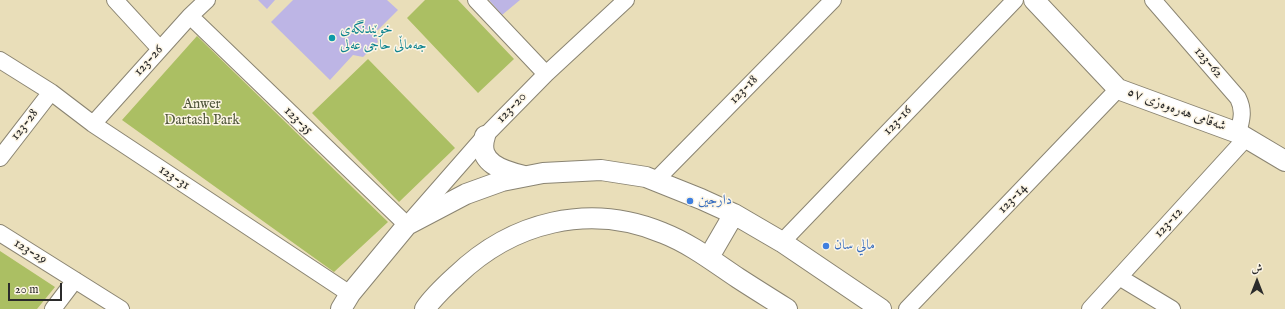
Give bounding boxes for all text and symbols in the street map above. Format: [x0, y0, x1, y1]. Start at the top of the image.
place label: خوێندنگەی جەماڵی حاجی عەلی [340, 22, 426, 54]
marker: خوێندنگەی جەماڵی حاجی عەلی [327, 33, 337, 43]
street label: 123-26 [131, 42, 167, 80]
street label: 123-62 [1190, 44, 1226, 82]
street label: 123-18 [726, 72, 762, 108]
street label: شەقامی هەرەوەزی ٥٧ [1124, 84, 1228, 136]
street label: 123-20 [493, 89, 531, 127]
park label: Anwer Dartash Park [164, 97, 240, 130]
street label: 123-35 [280, 103, 316, 139]
street label: 123-16 [880, 103, 916, 139]
street label: 123-28 [7, 106, 43, 144]
street label: 123-31 [155, 162, 193, 194]
street label: 123-14 [995, 180, 1031, 218]
place label: دارجين [698, 193, 732, 209]
marker: دارجين [685, 196, 695, 206]
street label: 123-12 [1151, 204, 1187, 242]
street label: 123-29 [10, 235, 50, 269]
place label: مالي سان [834, 238, 875, 254]
marker: مالي سان [821, 241, 831, 251]
north arrow [1237, 261, 1277, 301]
text: ش [1252, 262, 1262, 276]
scale bar [10, 275, 64, 301]
text: 20 m [15, 282, 38, 297]

